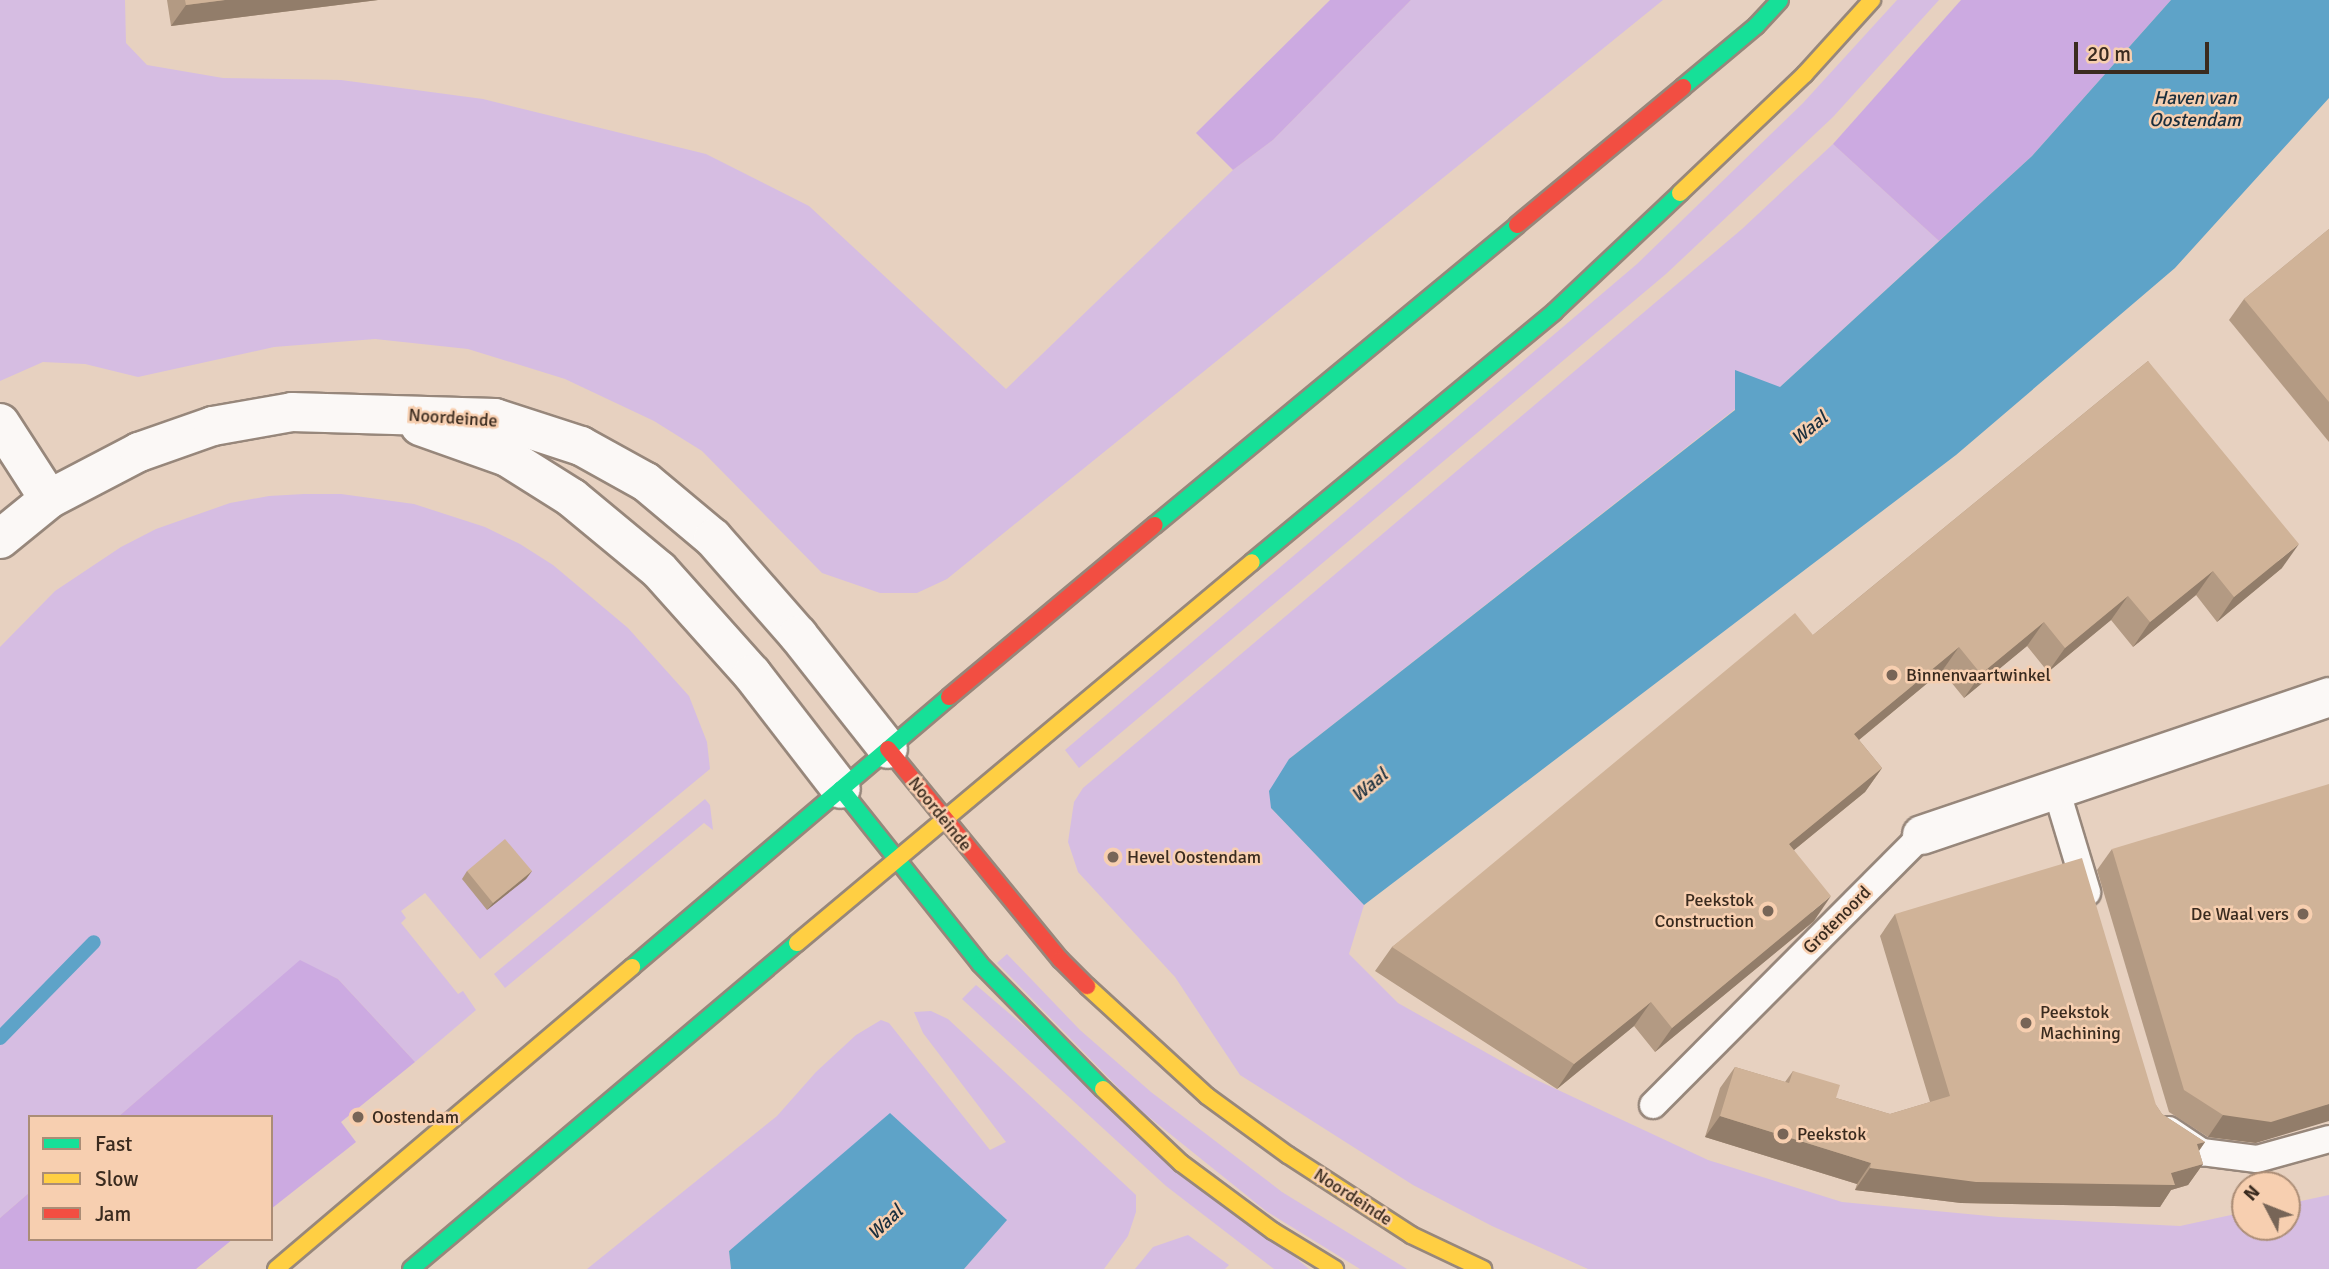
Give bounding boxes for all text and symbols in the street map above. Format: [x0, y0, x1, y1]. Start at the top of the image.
scale bar [2077, 28, 2212, 72]
text: 20 m [2087, 41, 2131, 67]
water label: Haven van Oostendam [2149, 88, 2241, 132]
street label: Noordeinde [408, 404, 498, 432]
water label: Waal [1787, 407, 1833, 451]
place label: Binnenvaartwinkel [1906, 664, 2051, 686]
marker: Binnenvaartwinkel [1884, 667, 1900, 683]
water label: Waal [1347, 764, 1393, 808]
street label: Noordeinde [904, 773, 976, 855]
place label: Hevel Oostendam [1127, 846, 1261, 868]
marker: Hevel Oostendam [1105, 849, 1121, 865]
street label: Grotenoord [1799, 882, 1875, 958]
place label: Peekstok Construction [1655, 890, 1754, 932]
marker: Peekstok Construction [1760, 903, 1776, 919]
place label: De Waal vers [2191, 903, 2289, 925]
marker: De Waal vers [2295, 906, 2311, 922]
place label: Peekstok Machining [2040, 1002, 2121, 1044]
marker: Peekstok Machining [2018, 1015, 2034, 1031]
place label: Oostendam [372, 1106, 459, 1128]
marker: Oostendam [350, 1109, 366, 1125]
legend [28, 1115, 273, 1241]
place label: Peekstok [1797, 1123, 1866, 1145]
marker: Peekstok [1775, 1126, 1791, 1142]
text: Fast [95, 1131, 132, 1157]
street label: Noordeinde [1310, 1164, 1396, 1230]
text: Slow [95, 1166, 139, 1192]
north arrow [2231, 1171, 2301, 1241]
text: N [2239, 1180, 2265, 1206]
text: Jam [95, 1201, 131, 1227]
water label: Waal [863, 1201, 909, 1245]

